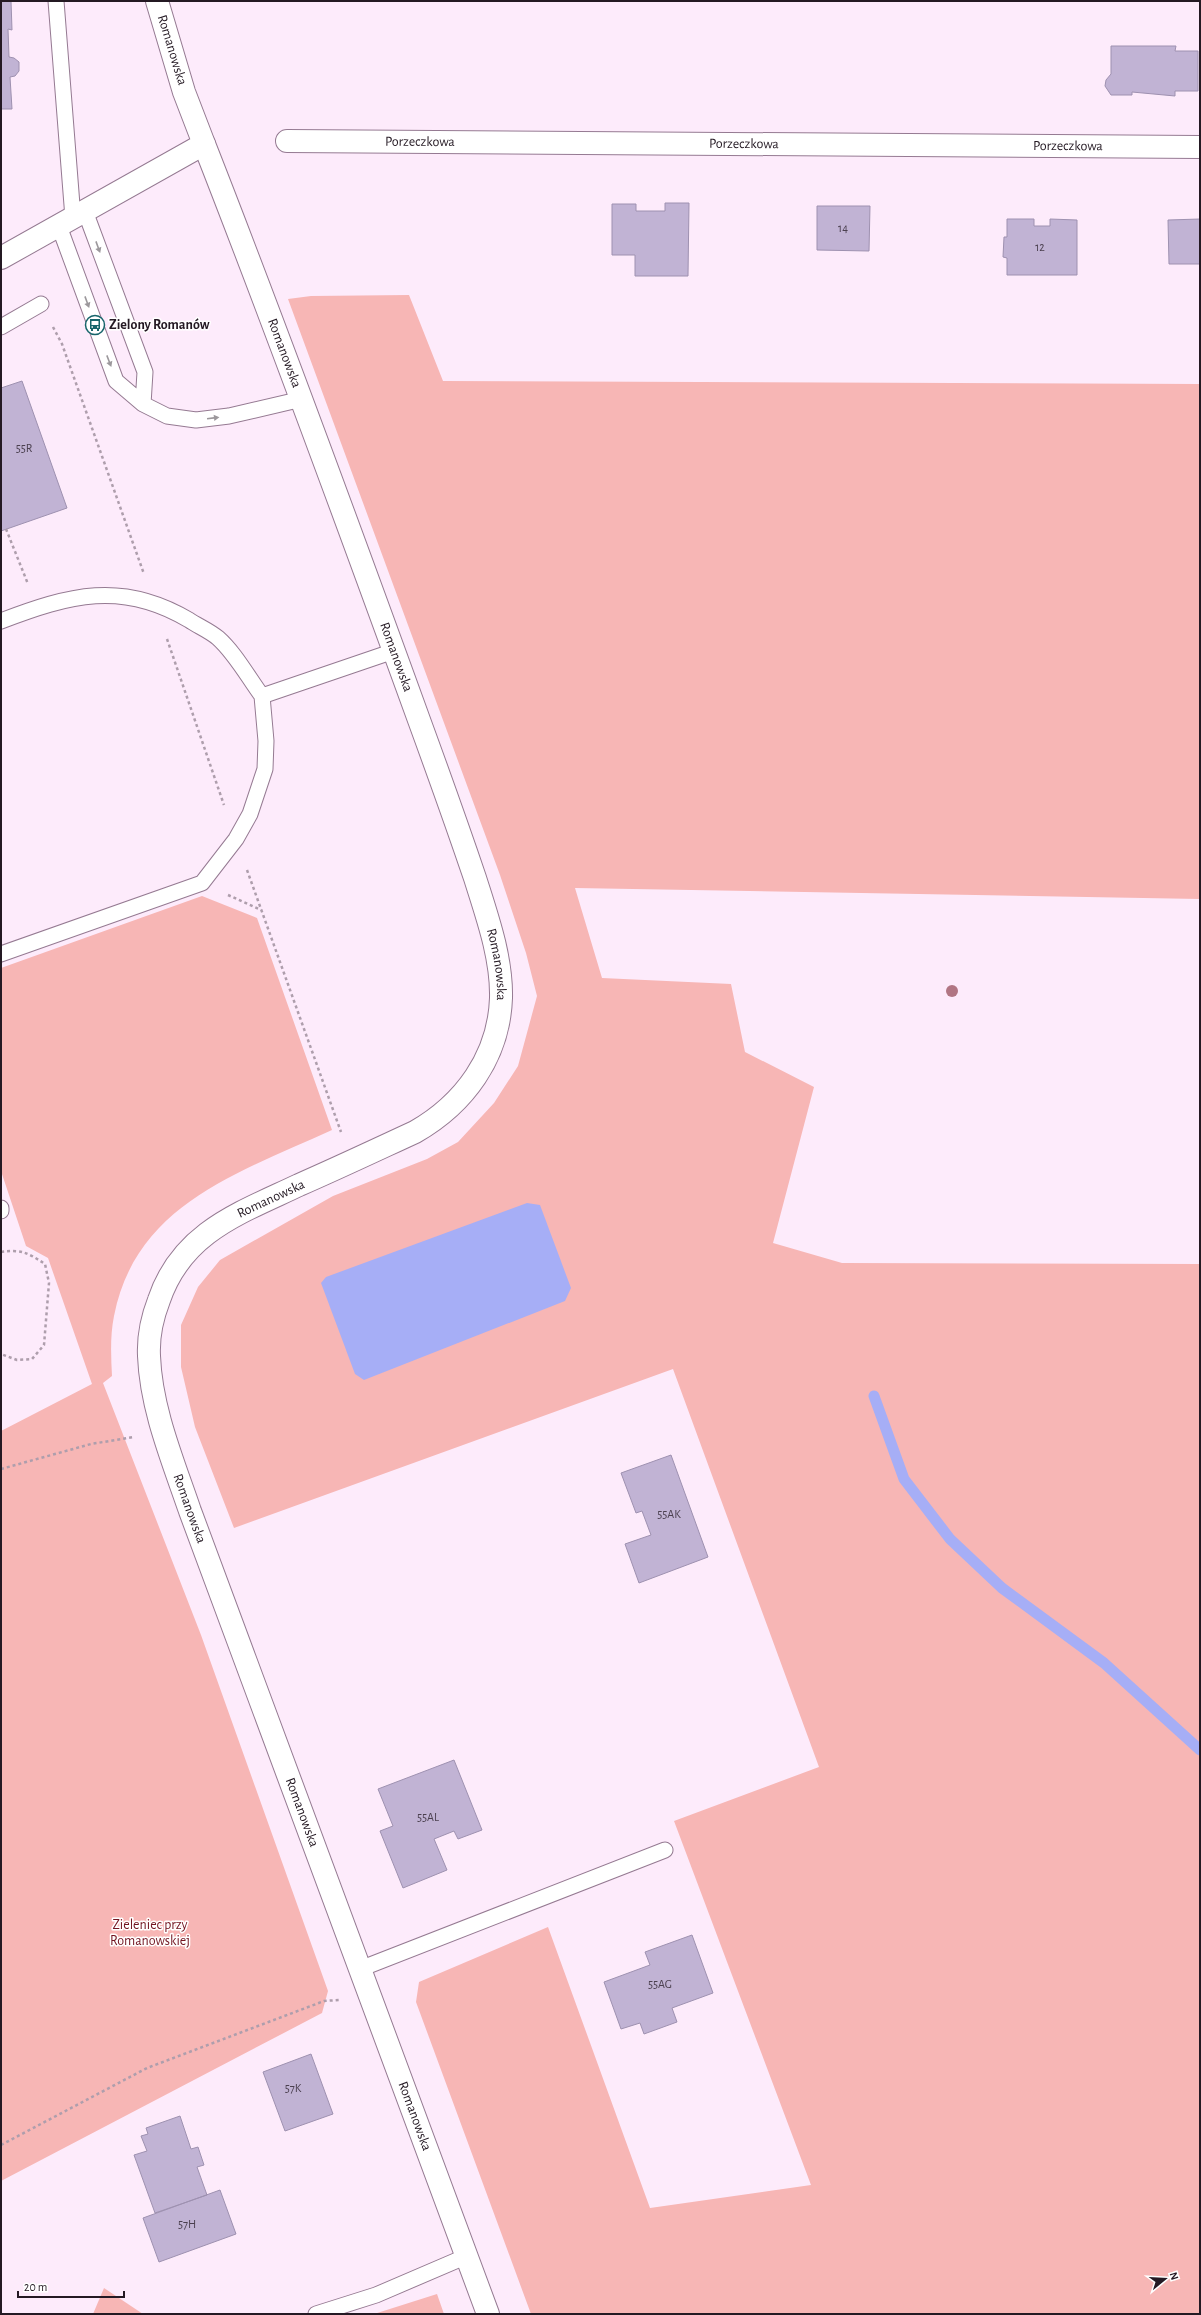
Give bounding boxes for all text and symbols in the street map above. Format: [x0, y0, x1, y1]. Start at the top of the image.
street label: Romanowska [155, 13, 189, 87]
street label: Porzeczkowa [385, 135, 455, 149]
street label: Porzeczkowa [709, 137, 779, 151]
street label: Porzeczkowa [1033, 139, 1103, 153]
house number: 14 [838, 222, 848, 234]
house number: 12 [1035, 241, 1045, 253]
one-way arrow [96, 242, 102, 254]
one-way arrow [84, 296, 90, 308]
bus stop icon: Zielony Romanów [84, 314, 106, 336]
street label: Romanowska [265, 317, 304, 390]
place label: Zielony Romanów [109, 318, 210, 332]
one-way arrow [106, 355, 112, 367]
one-way arrow [207, 415, 219, 421]
house number: 55R [16, 442, 33, 454]
street label: Romanowska [377, 621, 415, 694]
street label: Romanowska [484, 927, 508, 1001]
street label: Romanowska [235, 1177, 307, 1221]
street label: Romanowska [171, 1472, 209, 1546]
house number: 55AK [657, 1508, 681, 1520]
street label: Romanowska [283, 1776, 321, 1849]
house number: 55AL [417, 1811, 439, 1823]
park label: Zieleniec przy Romanowskiej [110, 1918, 190, 1948]
house number: 55AG [648, 1978, 672, 1990]
street label: Romanowska [395, 2080, 434, 2153]
house number: 57K [285, 2082, 302, 2094]
house number: 57H [178, 2218, 196, 2230]
north arrow [1145, 2259, 1185, 2299]
text: N [1168, 2271, 1180, 2281]
scale bar [18, 2273, 124, 2299]
text: 20 m [24, 2281, 47, 2293]

